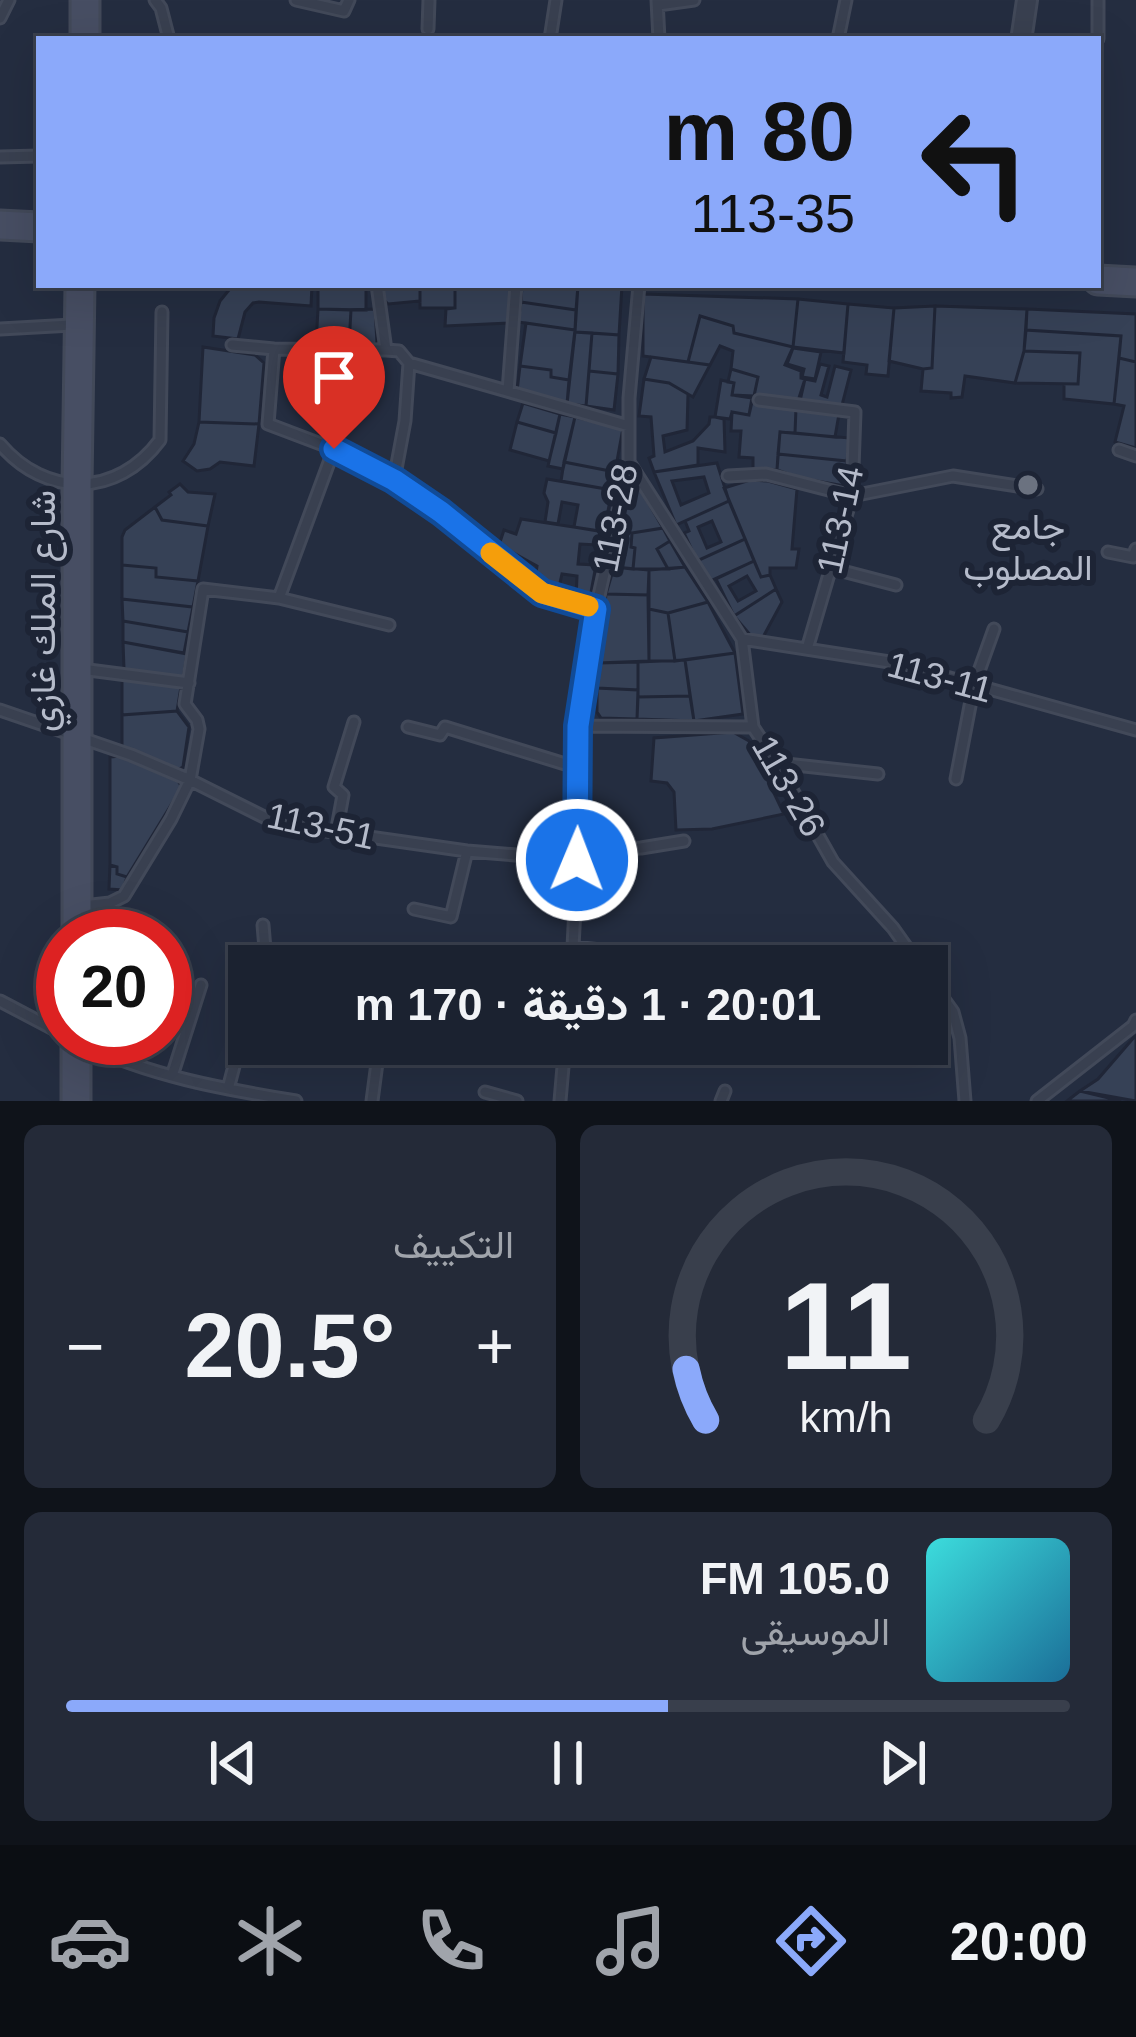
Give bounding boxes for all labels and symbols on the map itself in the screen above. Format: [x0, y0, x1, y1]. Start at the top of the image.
pin [283, 326, 385, 449]
street label: 113-28 [584, 460, 646, 576]
street label: 113-14 [809, 462, 871, 578]
marker: جامع المصلوب [1015, 472, 1041, 498]
street label: شارع الملك غازي [22, 490, 72, 732]
place label: جامع المصلوب [963, 506, 1093, 590]
street label: 113-11 [883, 643, 997, 711]
street label: 113-26 [744, 728, 834, 844]
street label: 113-51 [263, 795, 379, 857]
position arrow [514, 797, 640, 923]
speed limit sign: 20 [36, 909, 192, 1065]

